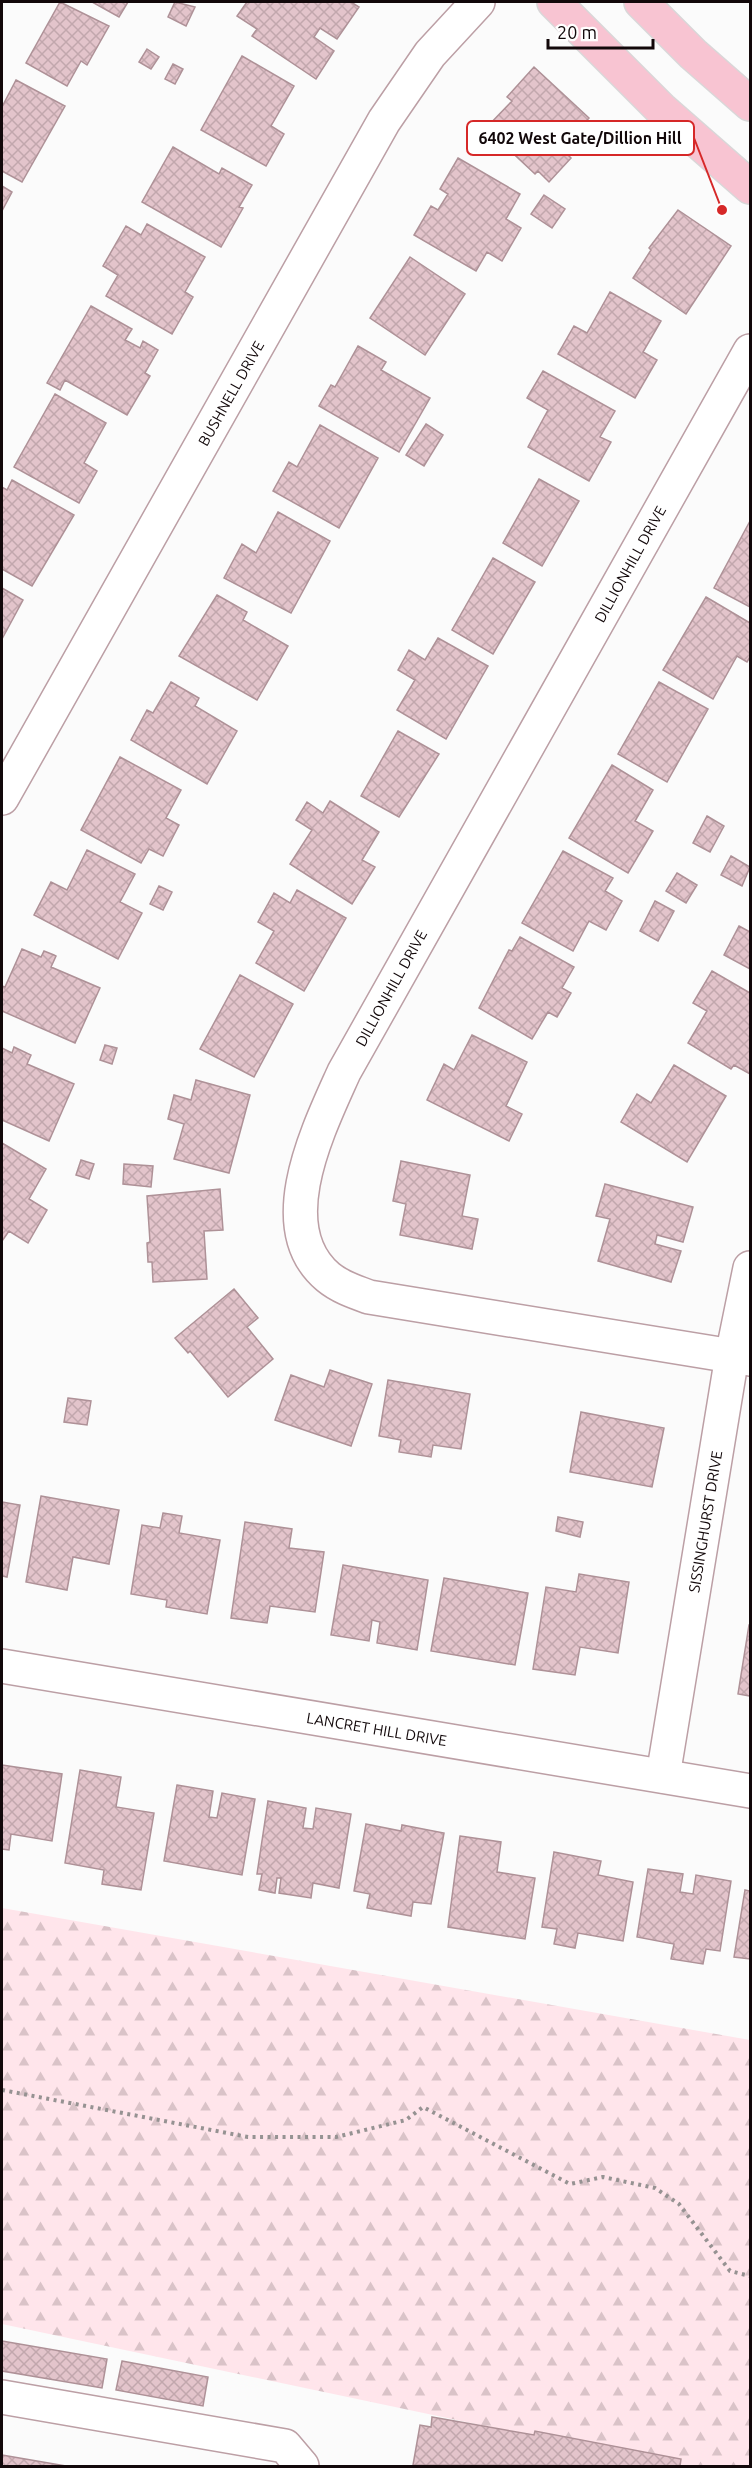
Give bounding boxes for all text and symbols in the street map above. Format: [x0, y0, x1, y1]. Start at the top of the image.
scale bar [548, 12, 653, 50]
text: 20 m [557, 22, 597, 42]
callout: 6402 West Gate/Dillion Hill [467, 121, 694, 155]
text: 6402 West Gate/Dillion Hill [478, 129, 682, 147]
street label: BUSHNELL DRIVE [194, 338, 267, 448]
street label: DILLIONHILL DRIVE [591, 503, 669, 625]
street label: DILLIONHILL DRIVE [352, 927, 430, 1049]
street label: SISSINGHURST DRIVE [685, 1449, 725, 1594]
street label: LANCRET HILL DRIVE [305, 1709, 448, 1749]

